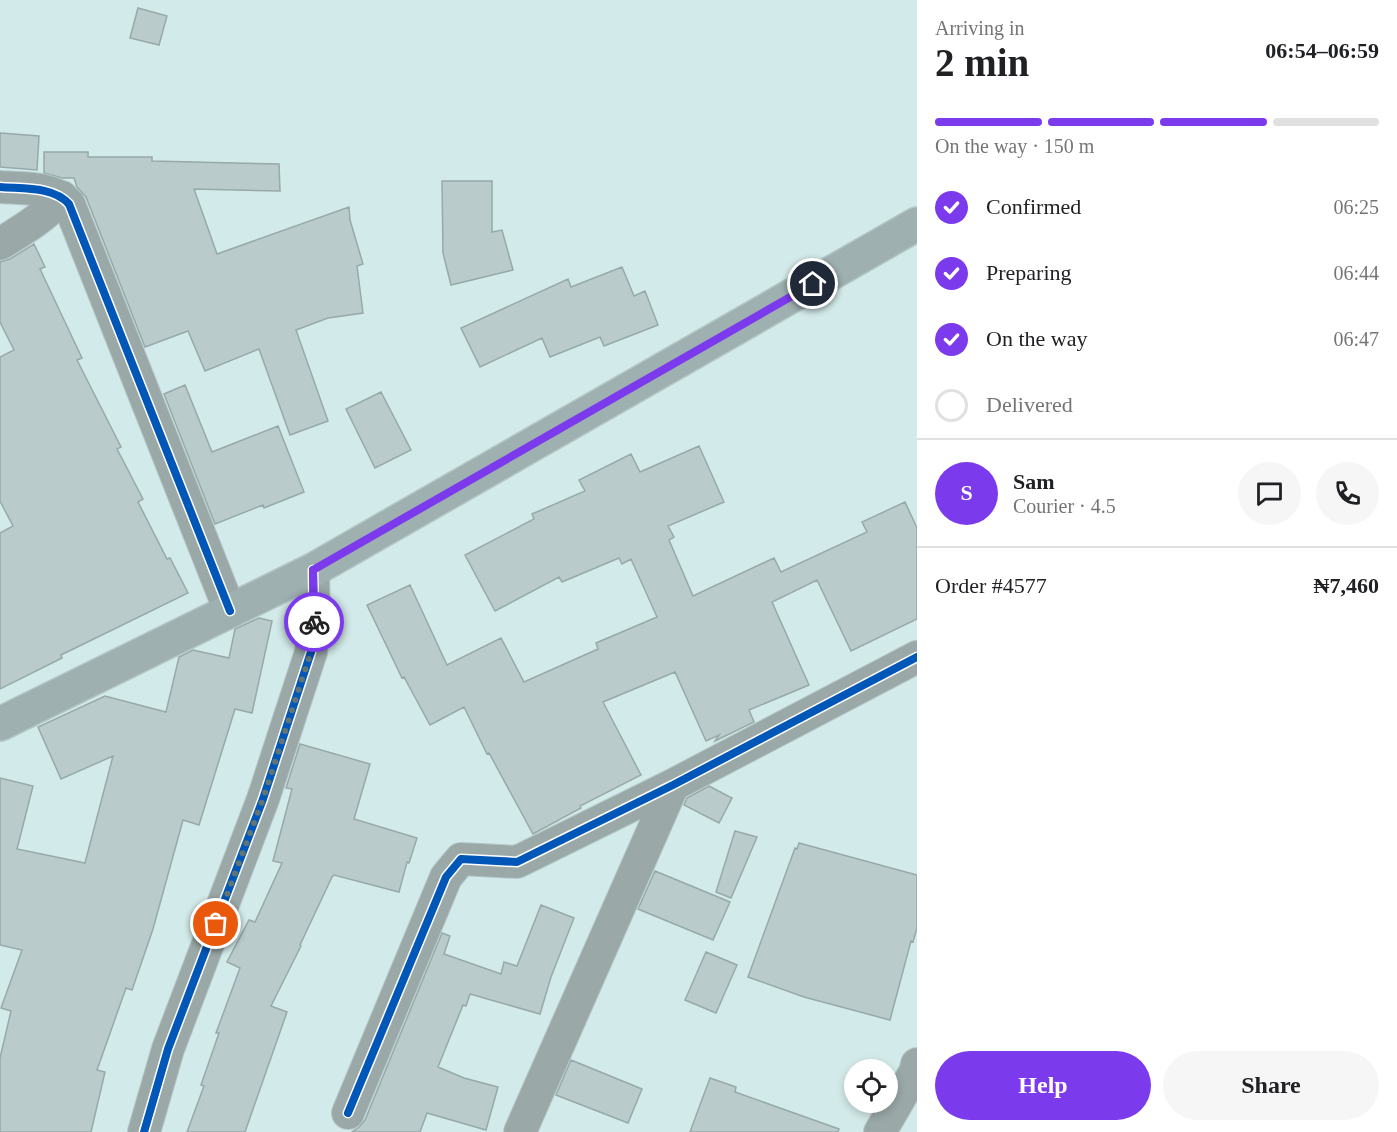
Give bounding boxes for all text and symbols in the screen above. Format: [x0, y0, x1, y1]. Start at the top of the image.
text: Arriving in [935, 17, 1024, 39]
text: 06:54–06:59 [1265, 38, 1379, 63]
text: 2 min [935, 41, 1029, 84]
text: On the way · 150 m [935, 135, 1094, 157]
icon: check [935, 191, 968, 224]
text: Confirmed [986, 194, 1081, 219]
text: 06:25 [1333, 196, 1379, 218]
icon: check [935, 257, 968, 290]
pin [787, 258, 838, 309]
text: Preparing [986, 260, 1072, 285]
text: 06:44 [1333, 262, 1379, 284]
icon: home [796, 267, 829, 300]
icon: check [935, 323, 968, 356]
text: On the way [986, 326, 1087, 351]
text: 06:47 [1333, 328, 1379, 350]
text: Delivered [986, 392, 1073, 417]
button: chat [1238, 462, 1301, 525]
button: phone [1316, 462, 1379, 525]
text: Sam [1013, 469, 1055, 494]
text: S [960, 480, 973, 505]
text: Courier · 4.5 [1013, 495, 1116, 517]
text: Order #4577 [935, 573, 1047, 598]
text: ₦7,460 [1314, 573, 1379, 598]
courier [284, 592, 344, 652]
icon: bike [298, 606, 331, 639]
pin [190, 898, 241, 949]
icon: bag [199, 907, 232, 940]
button: Help [935, 1051, 1151, 1120]
button: Share [1163, 1051, 1379, 1120]
map controls [844, 1059, 898, 1113]
button: locate [844, 1059, 898, 1113]

